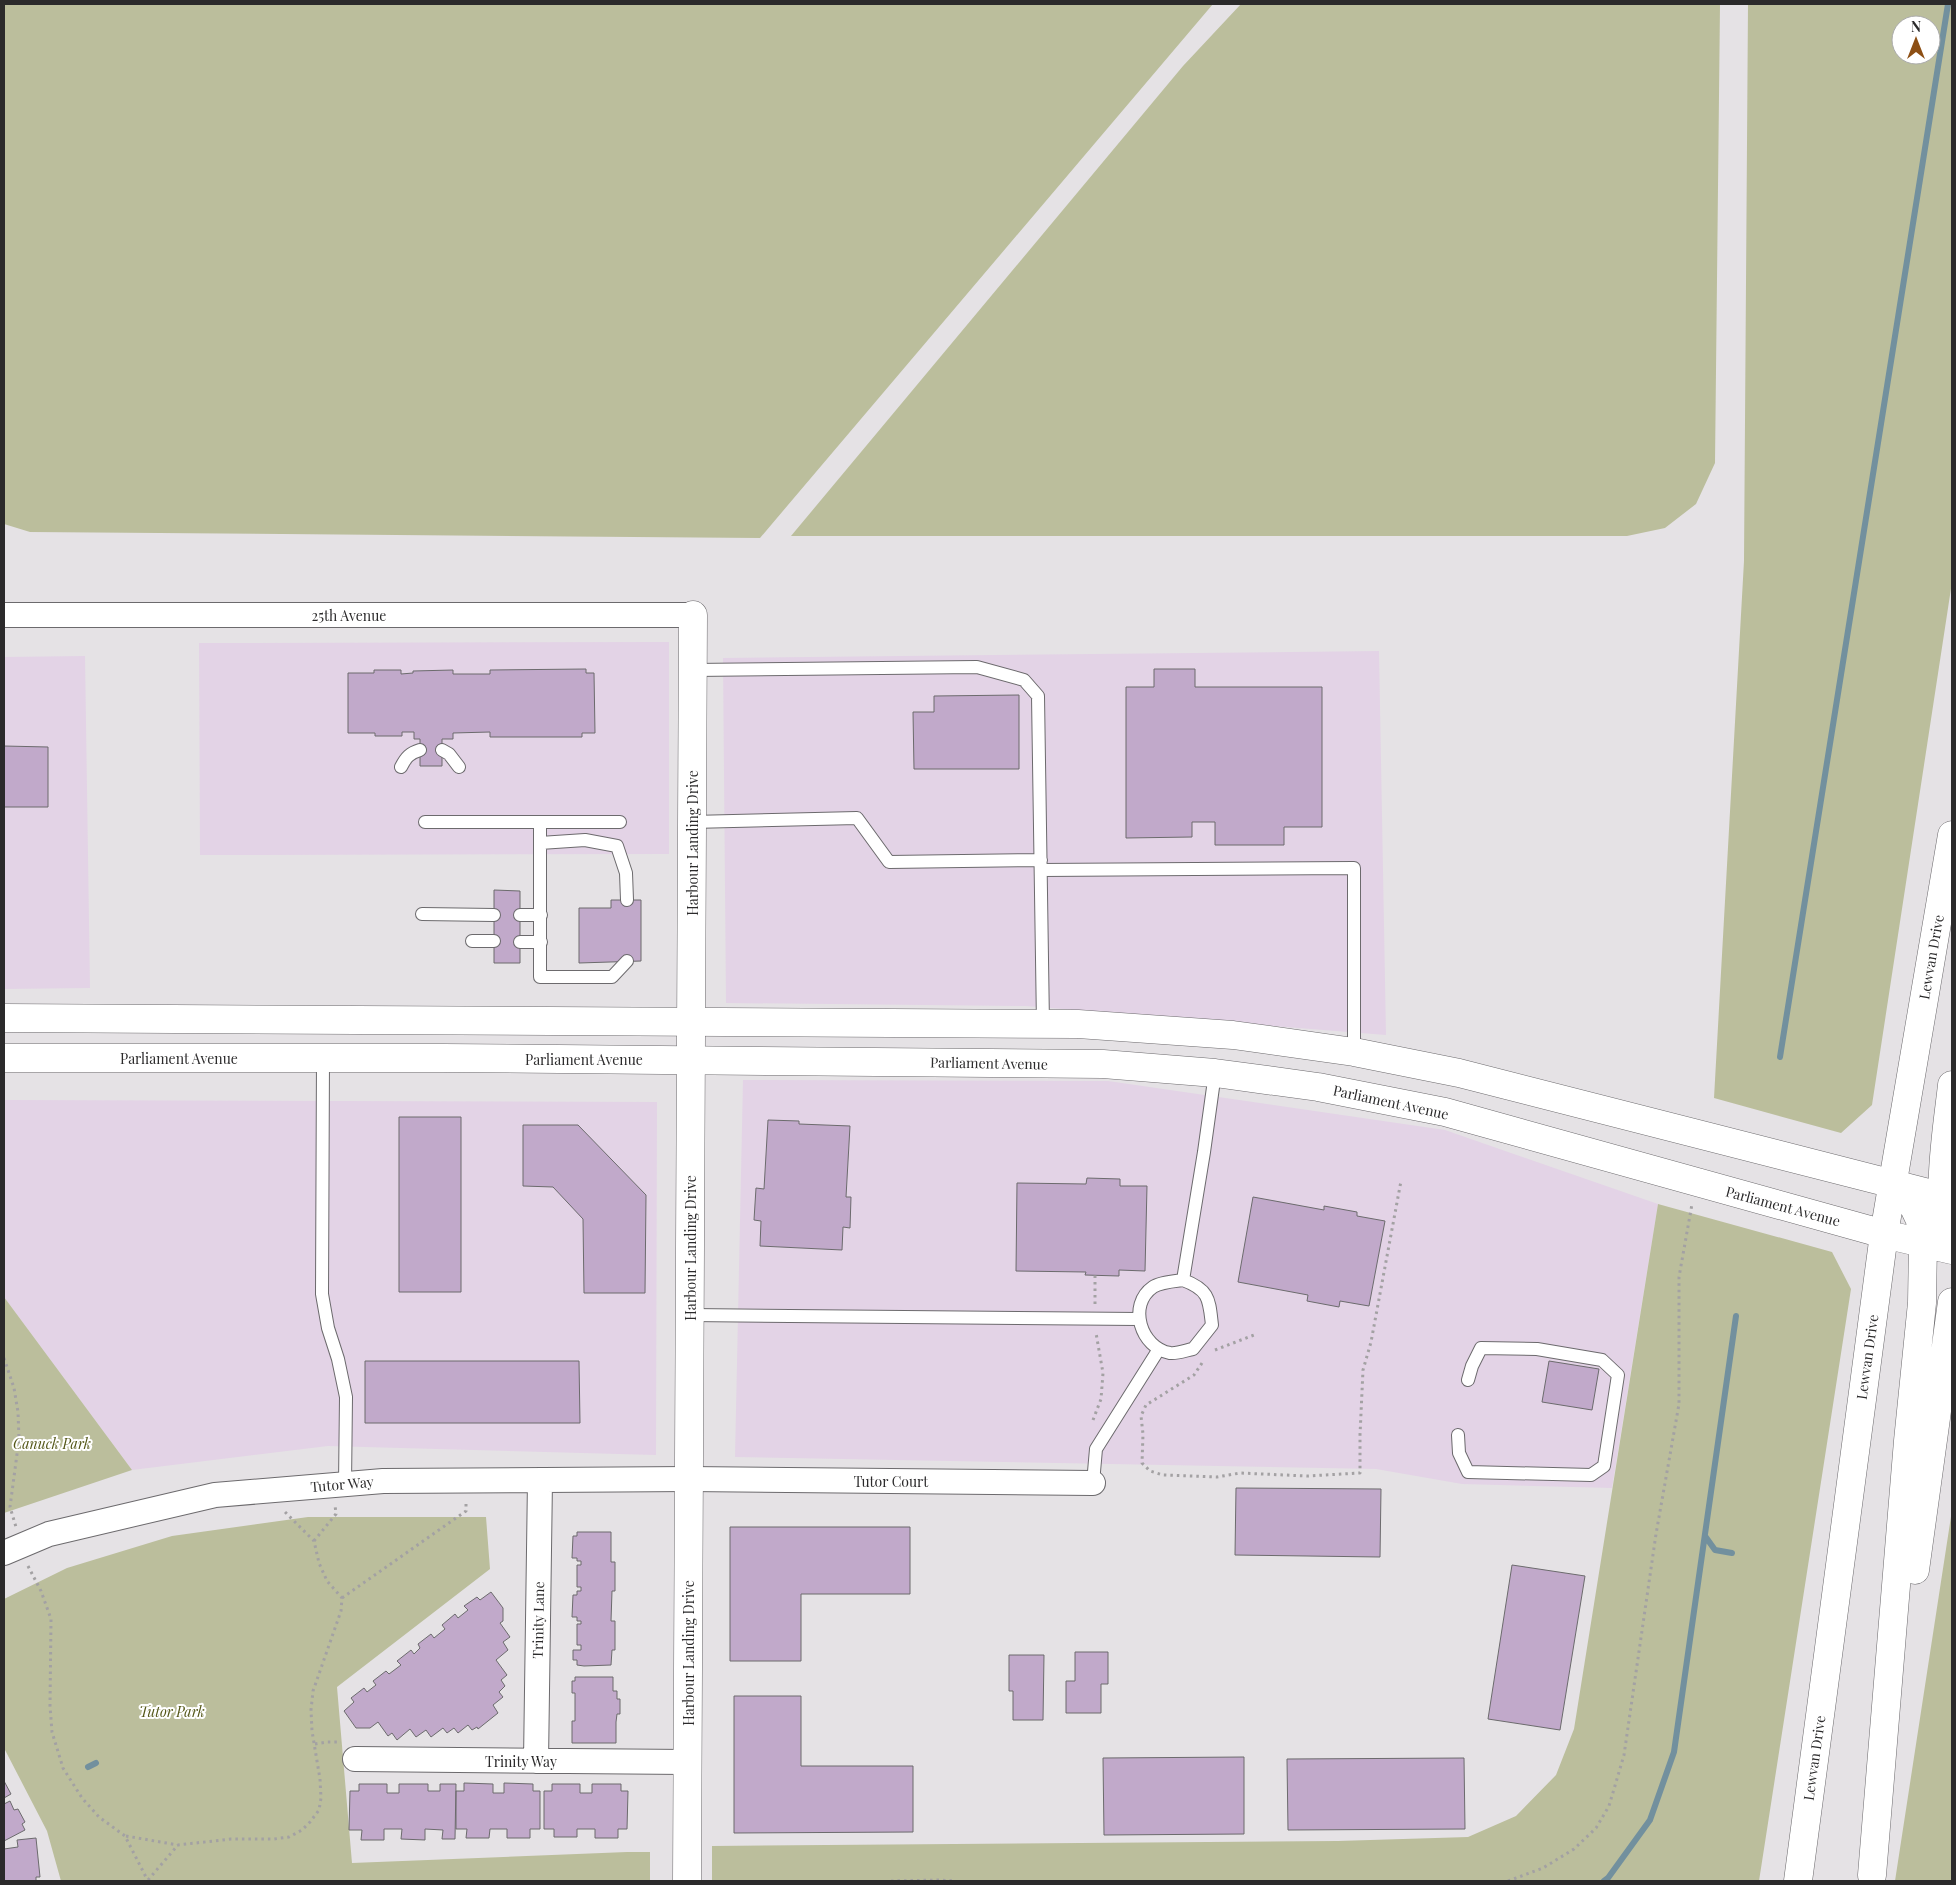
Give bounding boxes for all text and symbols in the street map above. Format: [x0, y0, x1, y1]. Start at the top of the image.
north arrow [1891, 15, 1941, 65]
text: N [1911, 17, 1921, 36]
street label: 25th Avenue [312, 606, 386, 625]
street label: Harbour Landing Drive [683, 770, 702, 916]
street label: Lewvan Drive [1914, 913, 1948, 1001]
street label: Parliament Avenue [120, 1049, 238, 1068]
street label: Parliament Avenue [525, 1050, 643, 1069]
street label: Parliament Avenue [930, 1052, 1048, 1074]
street label: Parliament Avenue [1331, 1080, 1451, 1124]
street label: Harbour Landing Drive [681, 1175, 700, 1321]
street label: Parliament Avenue [1724, 1182, 1842, 1230]
street label: Lewvan Drive [1852, 1313, 1882, 1401]
park label: Canuck Park [13, 1434, 91, 1453]
street label: Tutor Way [310, 1472, 374, 1496]
street label: Tutor Court [854, 1472, 929, 1491]
street label: Harbour Landing Drive [679, 1580, 698, 1726]
street label: Trinity Lane [528, 1581, 548, 1659]
park label: Tutor Park [139, 1702, 205, 1721]
street label: Lewvan Drive [1799, 1714, 1829, 1802]
street label: Trinity Way [485, 1752, 557, 1771]

